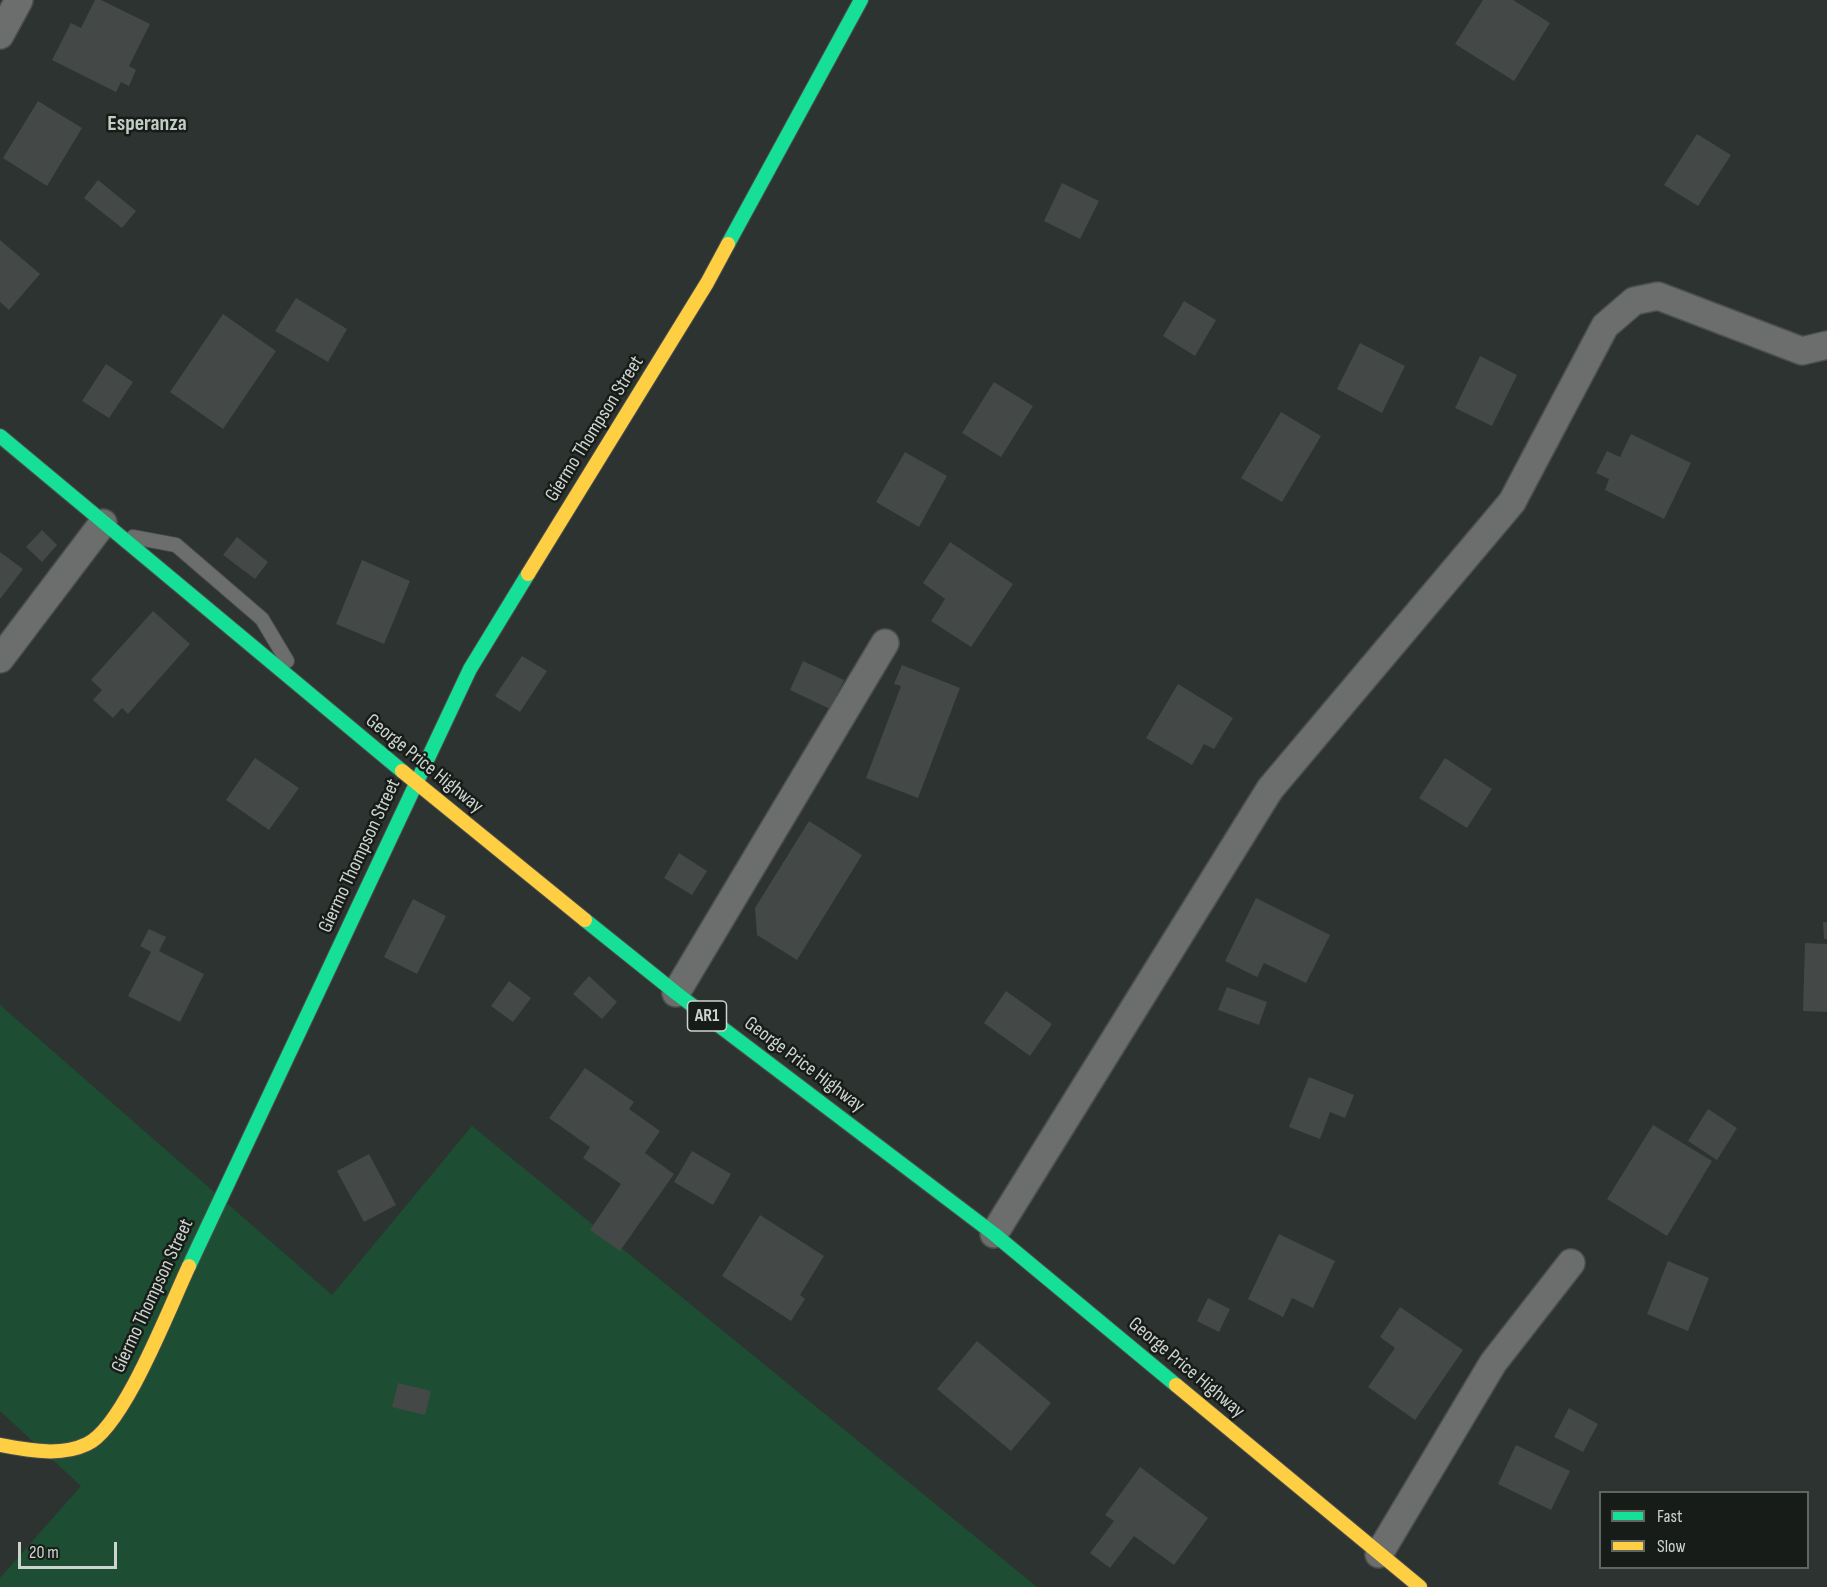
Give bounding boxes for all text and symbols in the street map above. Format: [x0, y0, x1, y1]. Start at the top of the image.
district label: Esperanza [107, 111, 187, 137]
street label: Gíermo Thompson Street [541, 352, 649, 506]
street label: George Price Highway [360, 709, 488, 819]
street label: Gíermo Thompson Street [314, 775, 406, 937]
road number: AR1 [688, 1001, 726, 1031]
street label: George Price Highway [739, 1012, 869, 1118]
street label: Gíermo Thompson Street [107, 1215, 199, 1377]
street label: George Price Highway [1123, 1312, 1249, 1424]
legend [1599, 1491, 1809, 1569]
text: Fast [1657, 1506, 1682, 1527]
scale bar [21, 1530, 120, 1568]
text: Slow [1657, 1536, 1686, 1557]
text: 20 m [29, 1542, 59, 1563]

